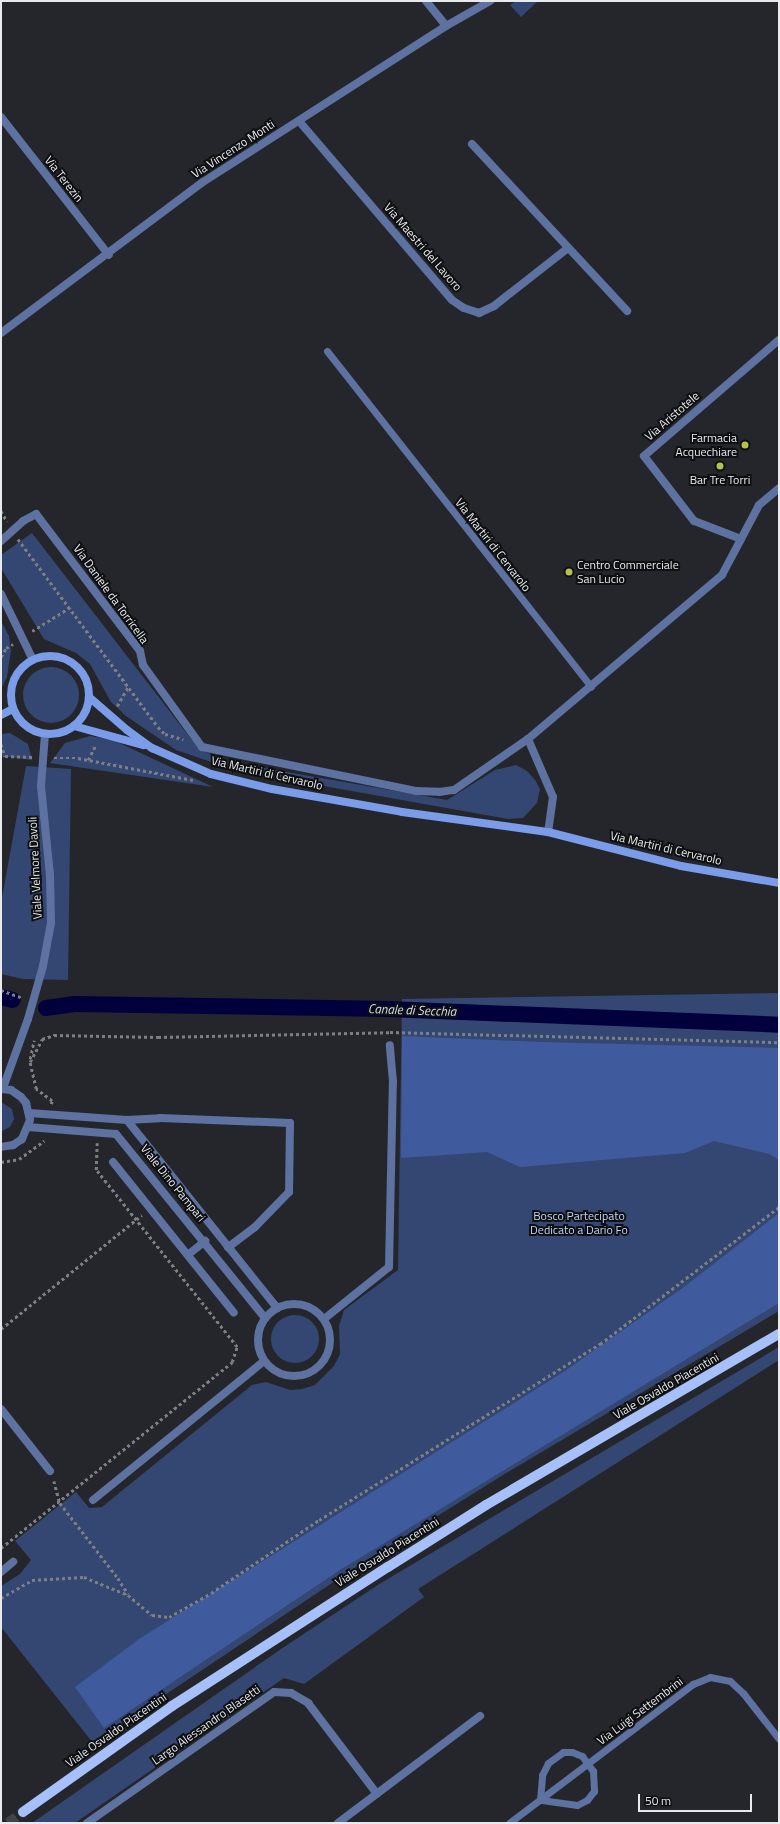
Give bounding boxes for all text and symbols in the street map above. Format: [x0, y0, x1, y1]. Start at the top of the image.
street label: Via Vincenzo Monti [189, 117, 277, 181]
street label: Via Terezin [42, 153, 86, 205]
street label: Via Maestri del Lavoro [381, 200, 465, 294]
street label: Via Aristotele [642, 388, 702, 444]
place label: Farmacia Acquechiare [676, 431, 737, 459]
marker: Farmacia Acquechiare [740, 440, 750, 450]
marker: Bar Tre Torri [715, 461, 725, 471]
place label: Bar Tre Torri [690, 473, 750, 487]
street label: Via Martiri di Cervarolo [452, 496, 534, 594]
street label: Via Daniele da Torricella [70, 542, 152, 646]
place label: Centro Commerciale San Lucio [577, 558, 679, 586]
marker: Centro Commerciale San Lucio [564, 567, 574, 577]
street label: Via Martiri di Cervarolo [210, 753, 324, 793]
street label: Viale Velmore Davoli [25, 816, 45, 920]
street label: Via Martiri di Cervarolo [609, 828, 723, 868]
water label: Canale di Secchia [368, 1001, 456, 1019]
street label: Viale Dino Pampari [137, 1142, 209, 1224]
park label: Bosco Partecipato Dedicato a Dario Fo [530, 1209, 628, 1237]
street label: Viale Osvaldo Piacentini [611, 1350, 721, 1422]
street label: Viale Osvaldo Piacentini [332, 1514, 442, 1590]
street label: Via Luigi Settembrini [594, 1674, 686, 1748]
street label: Largo Alessandro Blasetti [149, 1682, 263, 1768]
street label: Viale Osvaldo Piacentini [63, 1690, 169, 1770]
scale bar [640, 1786, 754, 1812]
text: 50 m [645, 1791, 671, 1810]

